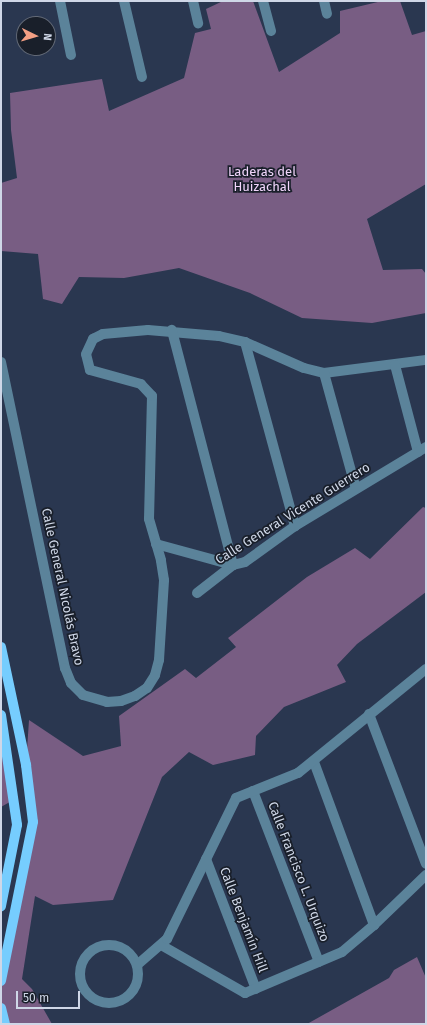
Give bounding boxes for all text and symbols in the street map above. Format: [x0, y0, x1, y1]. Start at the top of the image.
north arrow [16, 16, 56, 56]
text: N [41, 33, 54, 41]
park label: Laderas del Huizachal [228, 165, 296, 196]
street label: Calle General Vicente Guerrero [213, 460, 373, 568]
street label: Calle General Nicolás Bravo [38, 507, 86, 667]
street label: Calle Francisco L. Urquizo [264, 800, 332, 944]
street label: Calle Benjamín Hill [216, 865, 270, 975]
scale bar [18, 983, 82, 1009]
text: 50 m [23, 991, 49, 1005]

